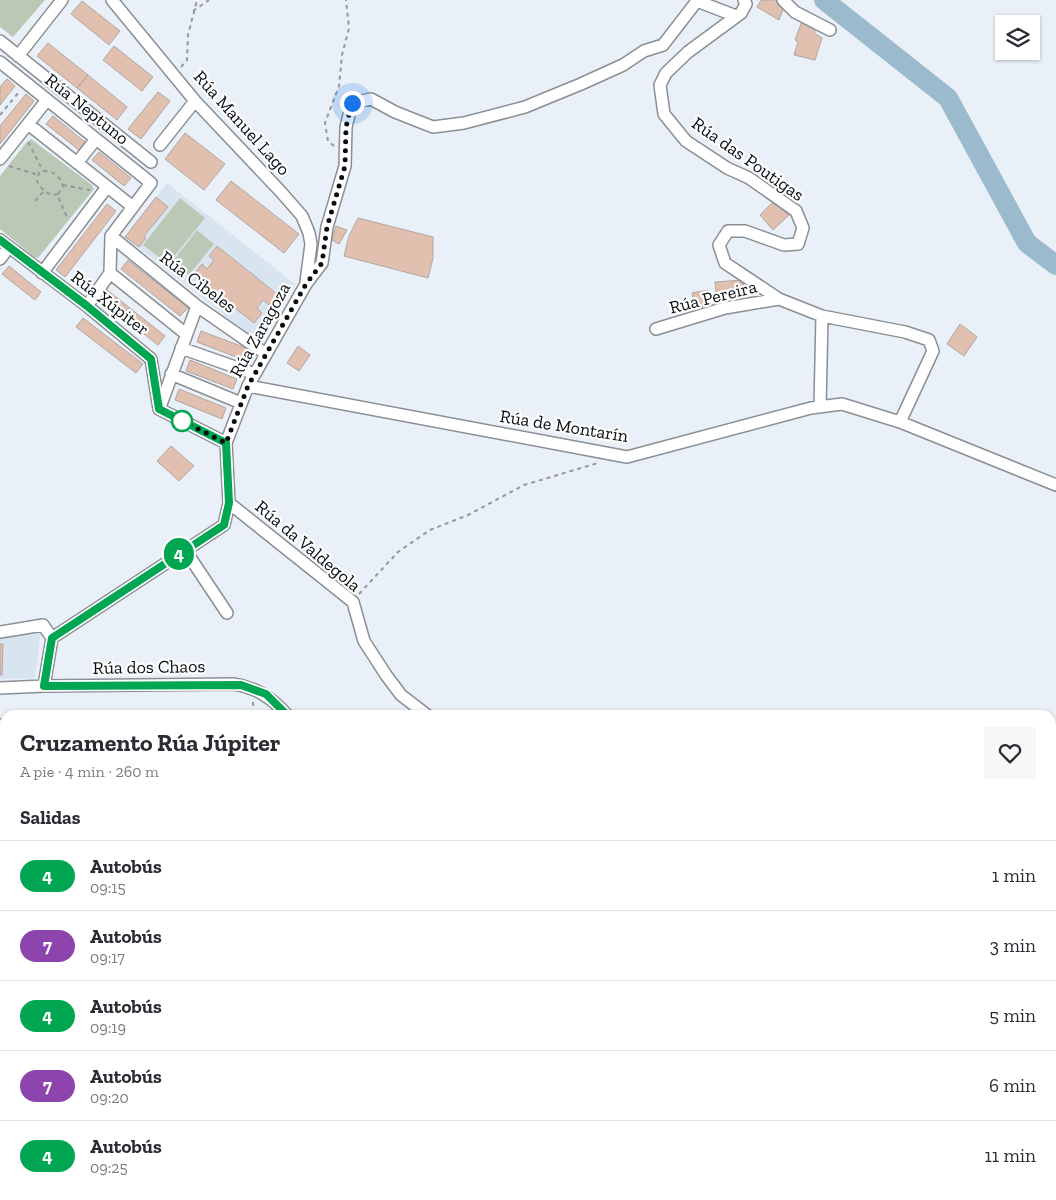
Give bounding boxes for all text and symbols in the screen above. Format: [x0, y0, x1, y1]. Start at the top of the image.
map controls [995, 15, 1040, 60]
button: layers [995, 15, 1040, 60]
street label: Rúa Manuel Lago [189, 66, 295, 180]
street label: Rúa Neptuno [41, 68, 133, 150]
your location [340, 91, 365, 116]
street label: Rúa das Poutigas [688, 112, 808, 206]
street label: Rúa Cibeles [155, 246, 241, 318]
street label: Rúa Xúpiter [67, 266, 153, 340]
street label: Rúa Pereira [667, 275, 759, 319]
street label: Rúa Zaragoza [225, 278, 295, 381]
street label: Rúa de Montarín [498, 405, 630, 447]
unlabelled marker [171, 410, 193, 432]
street label: Rúa da Valdegola [251, 495, 365, 597]
line badge: 4 [163, 538, 195, 570]
text: 4 [174, 543, 184, 565]
street label: Rúa dos Chaos [93, 655, 206, 679]
button: heart [984, 727, 1036, 779]
text: Cruzamento Rúa Júpiter [20, 728, 280, 757]
text: A pie · 4 min · 260 m [20, 762, 159, 781]
text: Salidas [20, 806, 80, 829]
text: Autobús [90, 855, 162, 878]
text: 1 min [992, 864, 1036, 887]
text: 4 [42, 865, 53, 887]
text: 09:15 [90, 878, 126, 897]
text: Autobús [90, 925, 162, 948]
text: 3 min [990, 934, 1036, 957]
text: 7 [43, 935, 52, 957]
text: 09:17 [90, 948, 125, 967]
text: Autobús [90, 995, 162, 1018]
text: 5 min [989, 1004, 1036, 1027]
text: 4 [42, 1005, 53, 1027]
text: 09:19 [90, 1018, 126, 1037]
text: Autobús [90, 1065, 162, 1088]
text: 6 min [989, 1074, 1036, 1097]
text: 7 [43, 1075, 52, 1097]
text: 09:20 [90, 1088, 129, 1107]
text: Autobús [90, 1135, 162, 1158]
text: 11 min [984, 1144, 1036, 1167]
text: 4 [42, 1145, 53, 1167]
text: 09:25 [90, 1158, 128, 1177]

